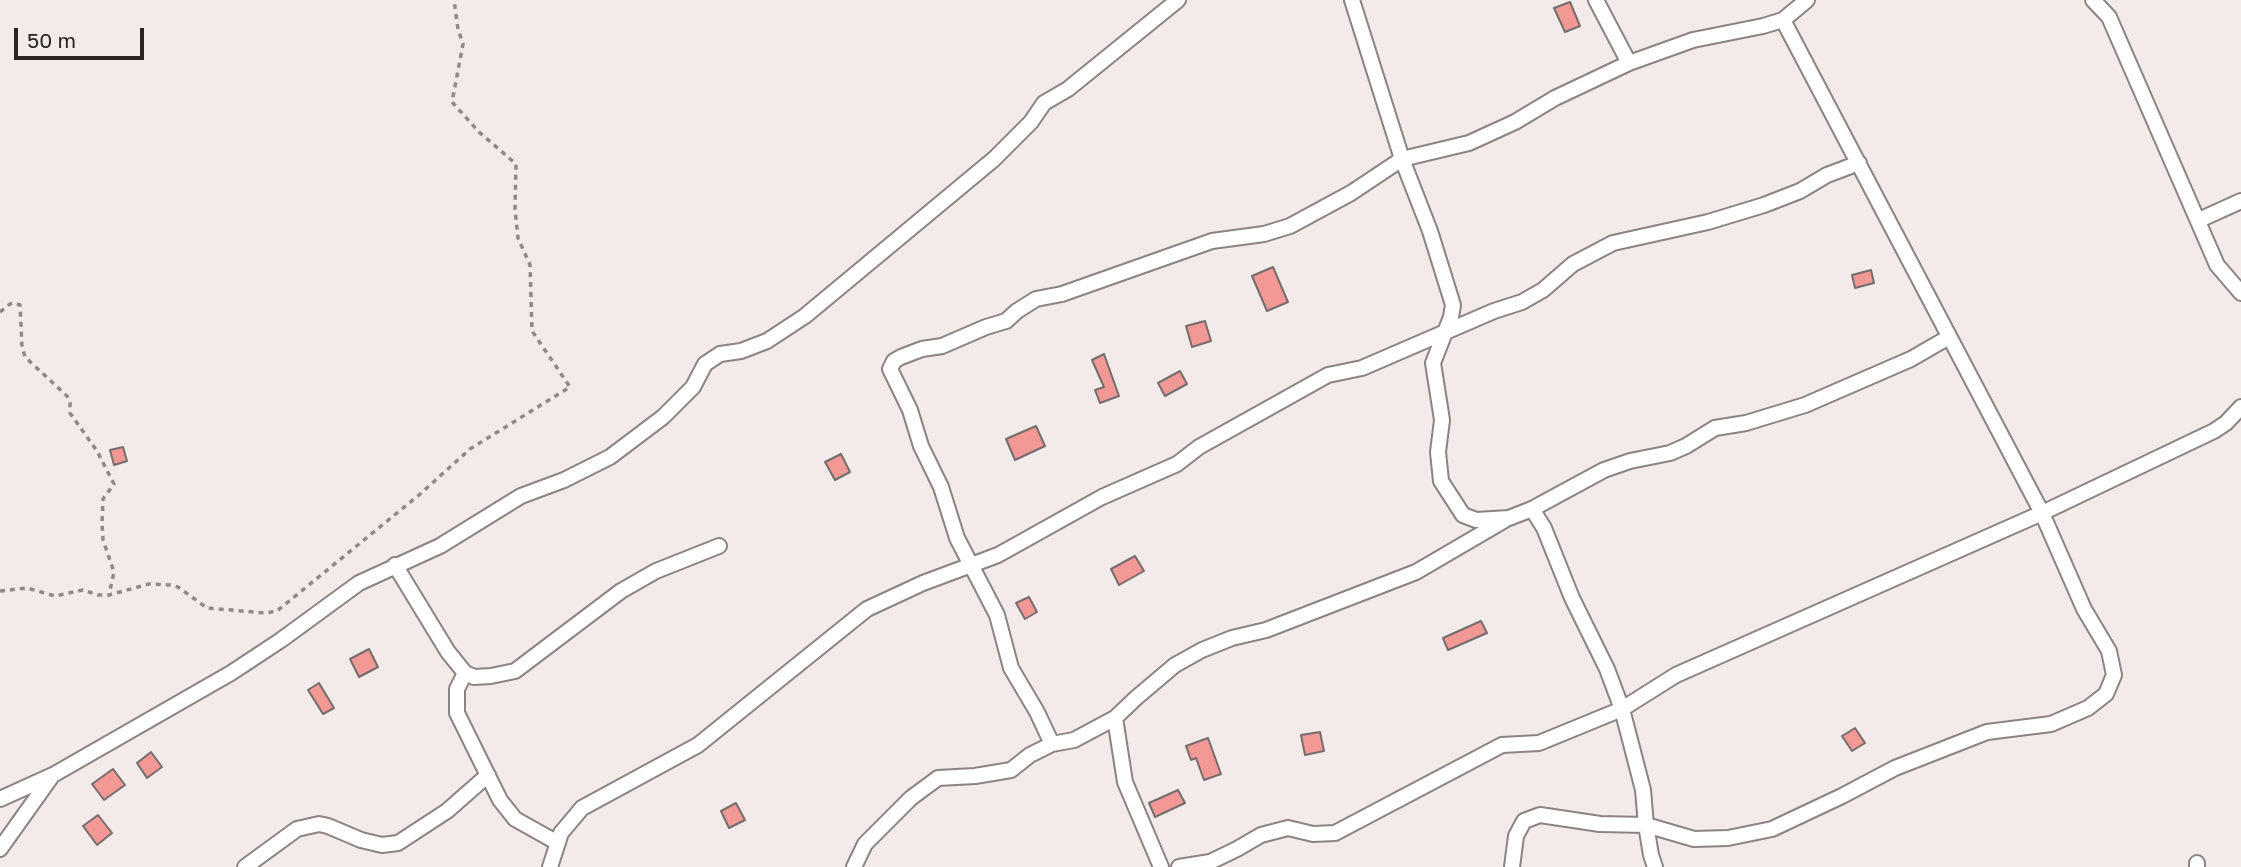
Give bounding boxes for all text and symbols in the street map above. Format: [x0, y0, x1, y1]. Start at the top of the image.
scale bar [18, 14, 147, 58]
text: 50 m [27, 27, 76, 53]

